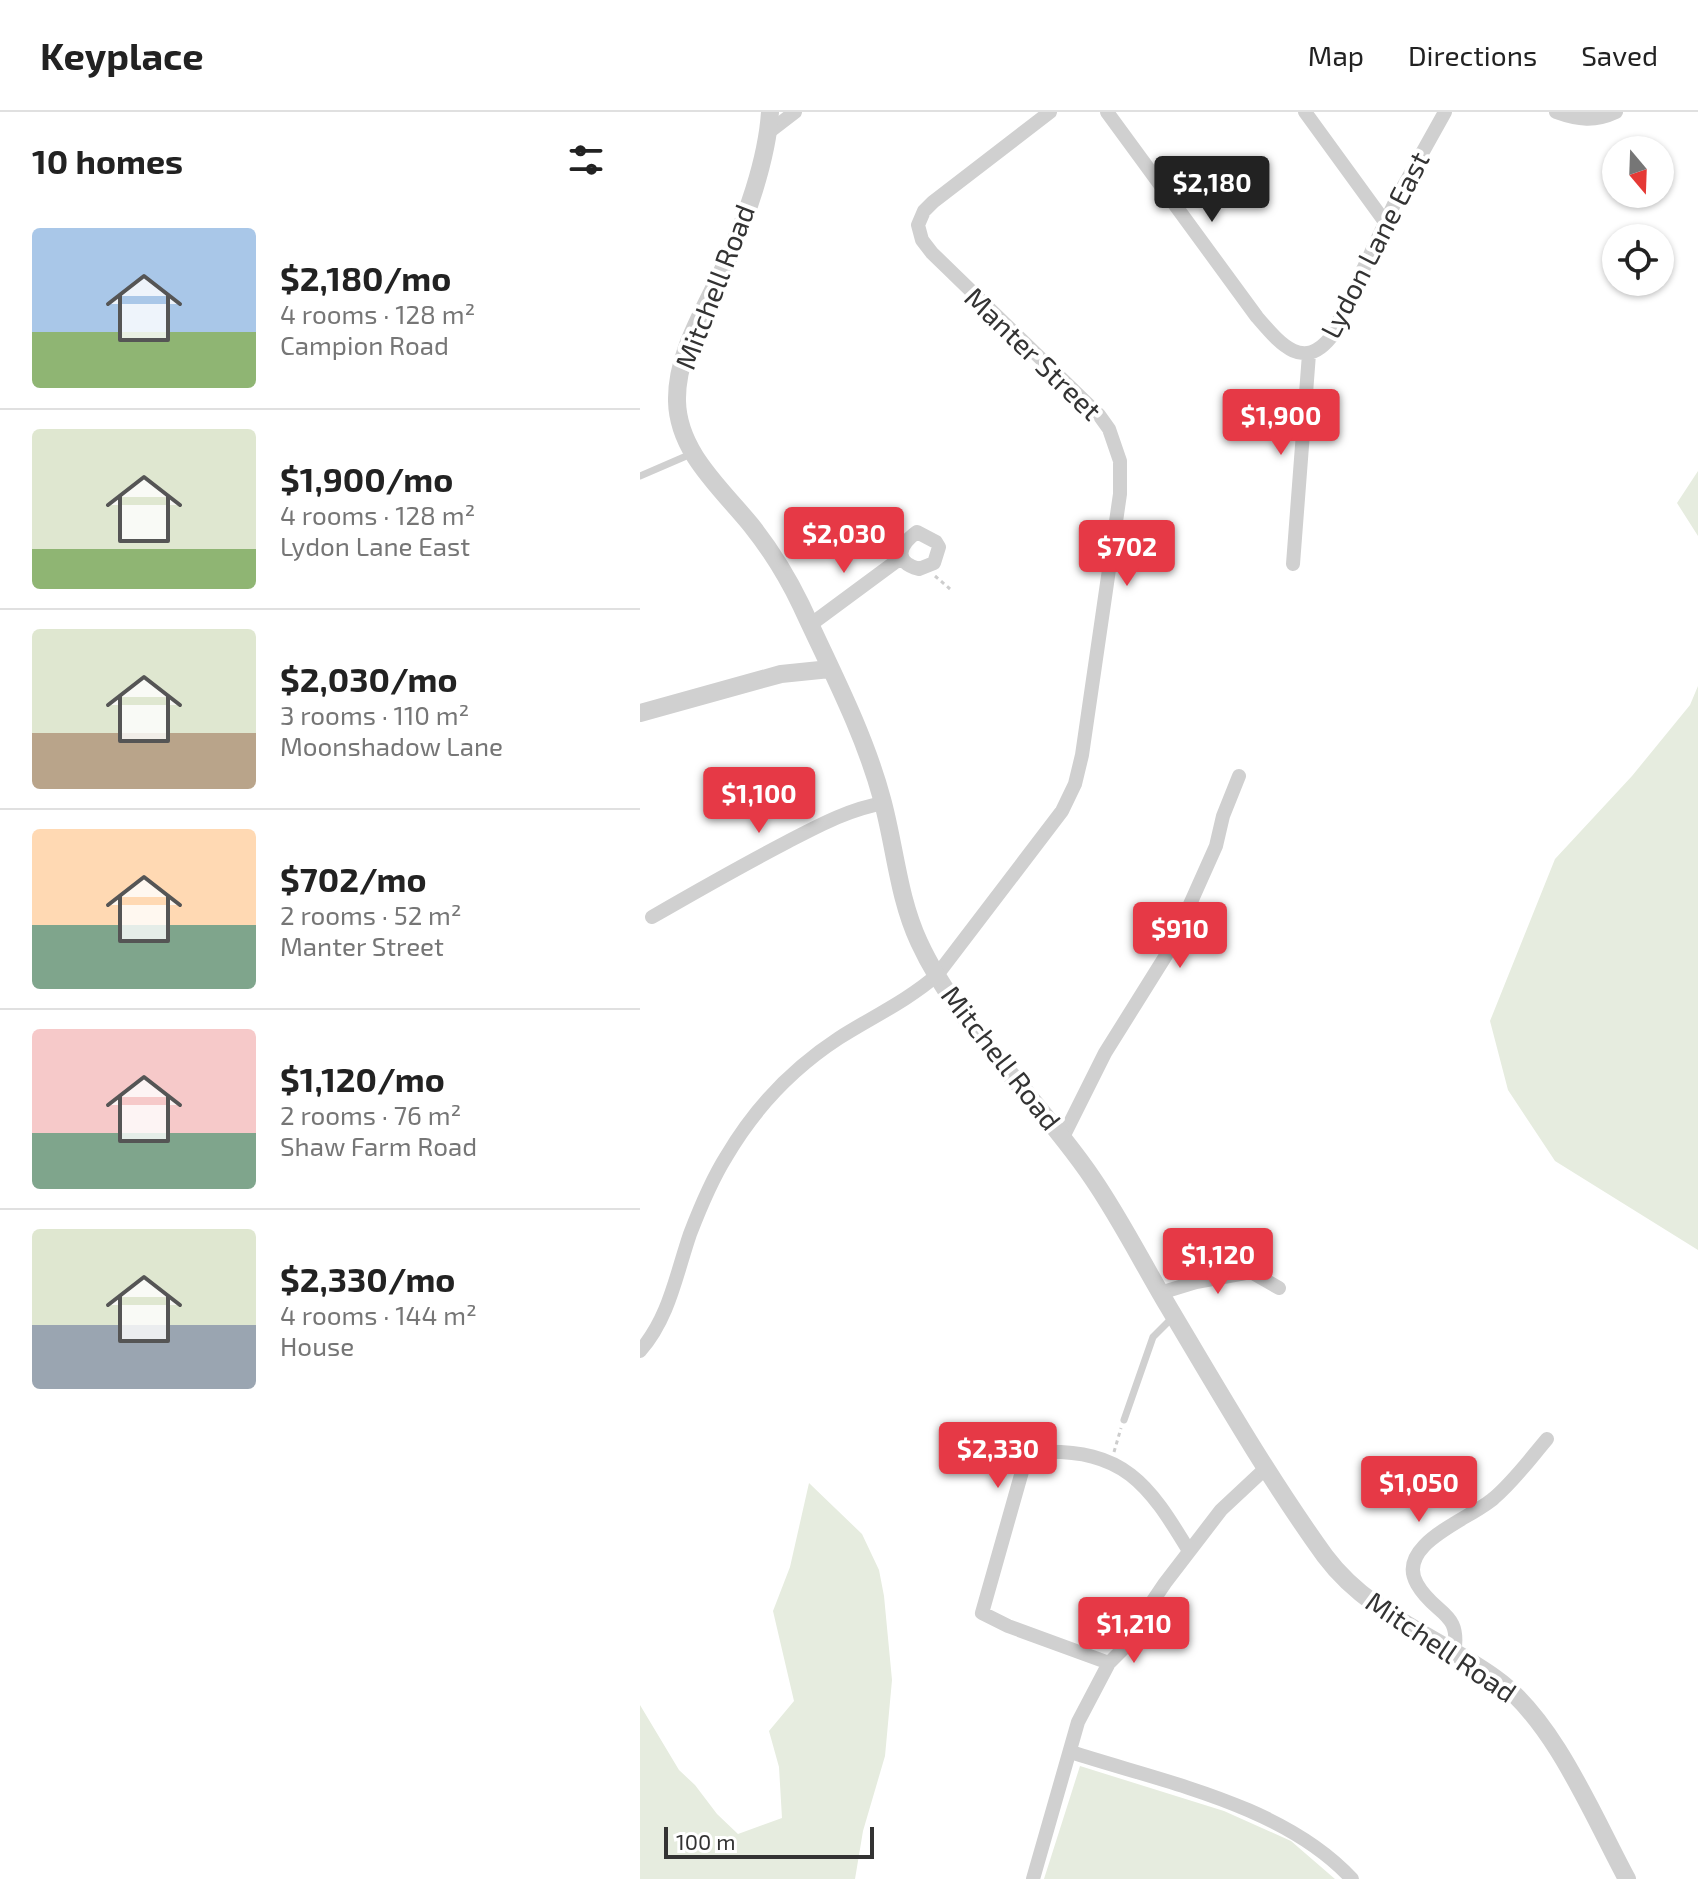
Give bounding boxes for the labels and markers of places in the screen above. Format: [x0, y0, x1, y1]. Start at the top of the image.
pin: $2,180 [1147, 156, 1277, 224]
pin: $1,900 [1216, 389, 1346, 457]
pin: $2,030 [779, 507, 909, 575]
pin: $702 [1080, 520, 1174, 588]
pin: $1,100 [694, 767, 824, 835]
pin: $910 [1133, 902, 1227, 970]
pin: $1,120 [1153, 1228, 1283, 1296]
pin: $2,330 [933, 1422, 1063, 1490]
pin: $1,050 [1354, 1456, 1484, 1524]
pin: $1,210 [1069, 1597, 1199, 1665]

